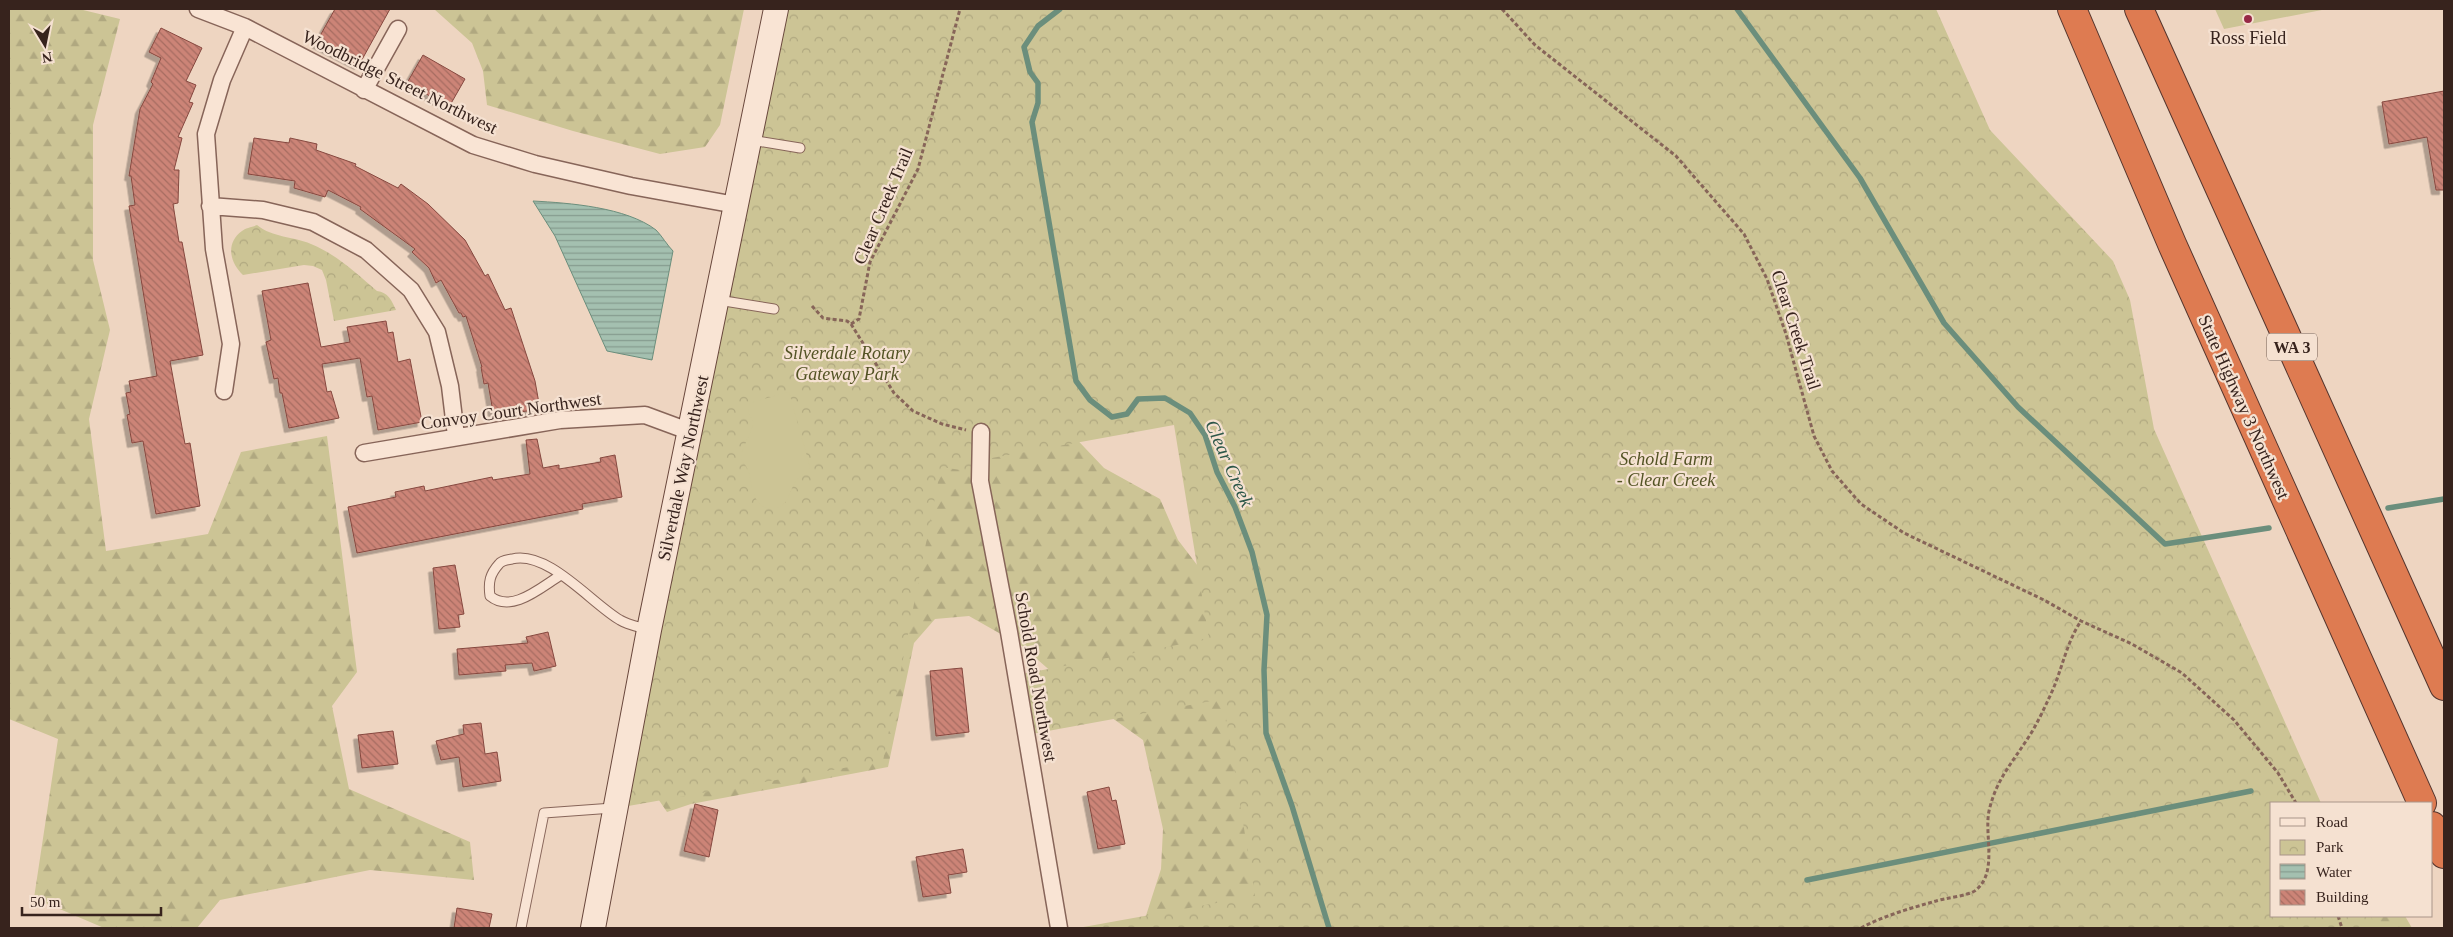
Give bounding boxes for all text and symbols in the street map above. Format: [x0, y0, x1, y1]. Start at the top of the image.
marker: Ross Field [2242, 13, 2254, 25]
north arrow [20, 20, 70, 70]
street label: Woodbridge Street Northwest [299, 26, 501, 138]
place label: Ross Field [2210, 28, 2286, 48]
text: N [41, 49, 53, 66]
street label: Clear Creek Trail [849, 145, 917, 267]
street label: Clear Creek Trail [1767, 267, 1825, 393]
street label: State Highway 3 Northwest [2194, 312, 2294, 502]
road number: WA 3 [2267, 334, 2317, 361]
park label: Silverdale Rotary Gateway Park [784, 343, 910, 384]
street label: Silverdale Way Northwest [654, 373, 712, 563]
street label: Convoy Court Northwest [419, 388, 603, 434]
water label: Clear Creek [1201, 417, 1258, 510]
park label: Schold Farm - Clear Creek [1617, 449, 1716, 490]
street label: Schold Road Northwest [1011, 591, 1061, 763]
legend [2270, 802, 2433, 917]
text: Road [2316, 814, 2348, 830]
text: Park [2316, 839, 2344, 855]
text: Water [2316, 864, 2351, 880]
scale bar [22, 884, 161, 916]
text: Building [2316, 889, 2369, 905]
text: 50 m [30, 894, 61, 910]

